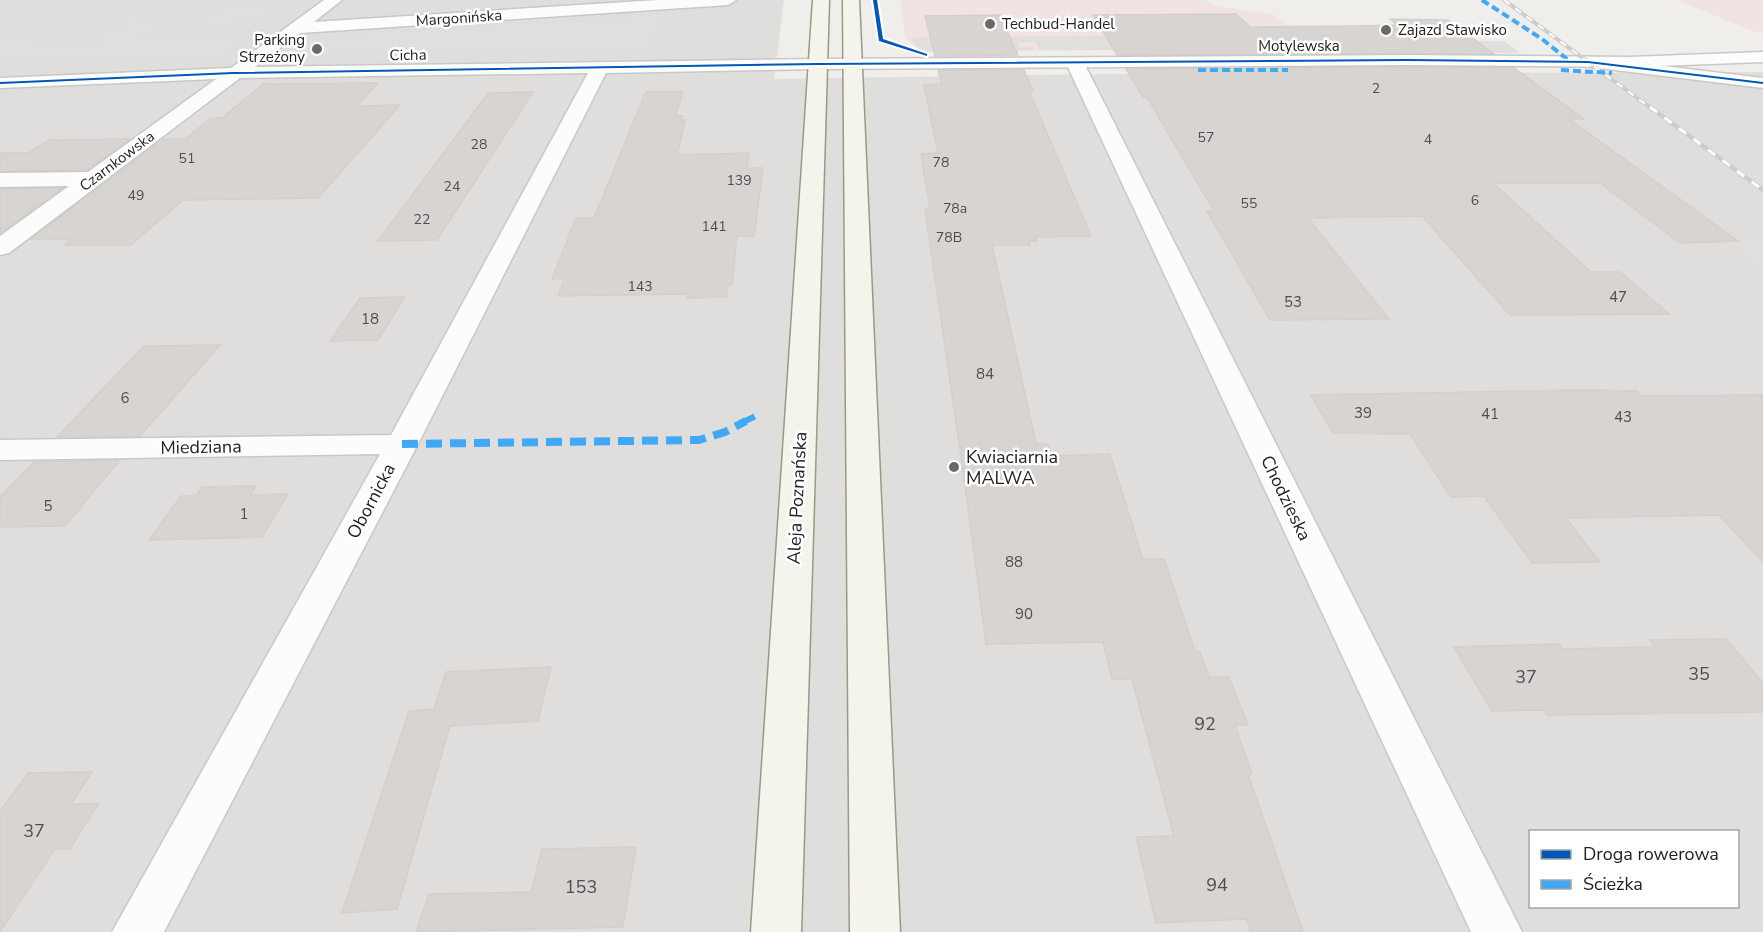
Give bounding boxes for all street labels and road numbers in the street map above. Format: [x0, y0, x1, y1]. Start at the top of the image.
street label: Margonińska [415, 5, 503, 31]
street label: Motylewska [1258, 36, 1340, 56]
street label: Cicha [389, 45, 427, 65]
street label: Czarnkowska [75, 126, 159, 196]
street label: Aleja Poznańska [782, 431, 812, 565]
street label: Miedziana [160, 434, 242, 460]
street label: Chodzieska [1255, 451, 1317, 545]
street label: Obornicka [341, 459, 401, 543]

